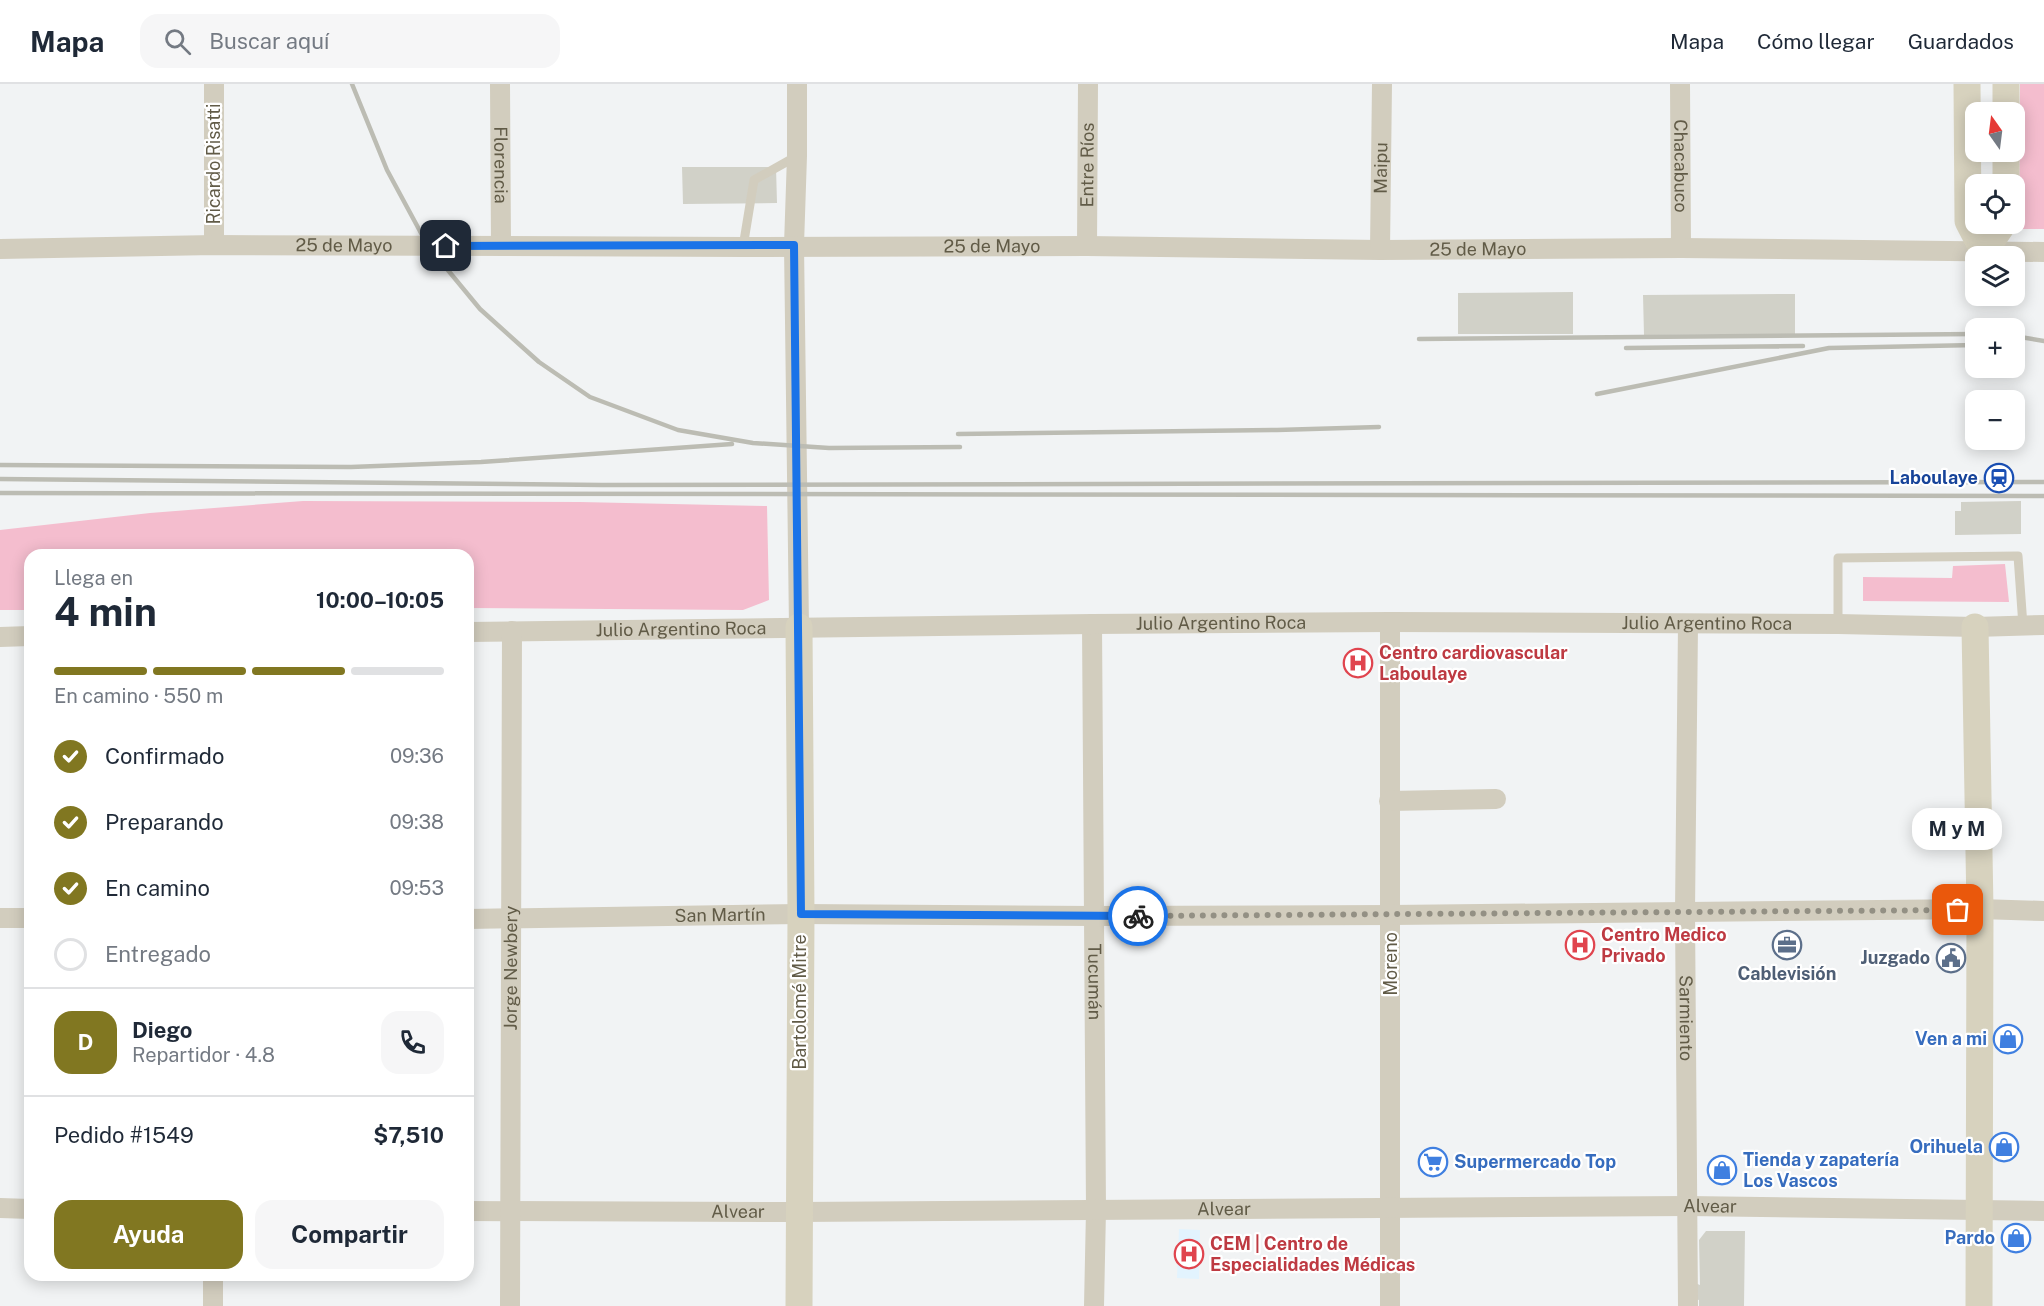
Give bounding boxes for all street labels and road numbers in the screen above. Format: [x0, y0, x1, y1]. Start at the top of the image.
street label: Ricardo Risatti [203, 104, 224, 224]
street label: Chacabuco [1670, 119, 1692, 213]
street label: Entre Ríos [1076, 122, 1098, 208]
street label: Florencia [490, 126, 512, 204]
street label: Maipu [1370, 142, 1391, 194]
street label: 25 de Mayo [296, 234, 392, 256]
street label: 25 de Mayo [944, 235, 1040, 256]
street label: 25 de Mayo [1429, 238, 1526, 260]
street label: Julio Argentino Roca [1136, 612, 1306, 634]
street label: Julio Argentino Roca [1622, 612, 1792, 634]
street label: Julio Argentino Roca [596, 617, 766, 640]
street label: San Martín [674, 904, 766, 926]
street label: Jorge Newbery [500, 905, 521, 1030]
street label: Moreno [1380, 932, 1401, 996]
street label: Bartolomé Mitre [789, 934, 810, 1070]
street label: Tucumán [1084, 944, 1106, 1020]
street label: Sarmiento [1675, 975, 1697, 1061]
street label: Alvear [1683, 1195, 1737, 1217]
street label: Alvear [1197, 1198, 1251, 1219]
street label: Alvear [711, 1201, 765, 1222]

